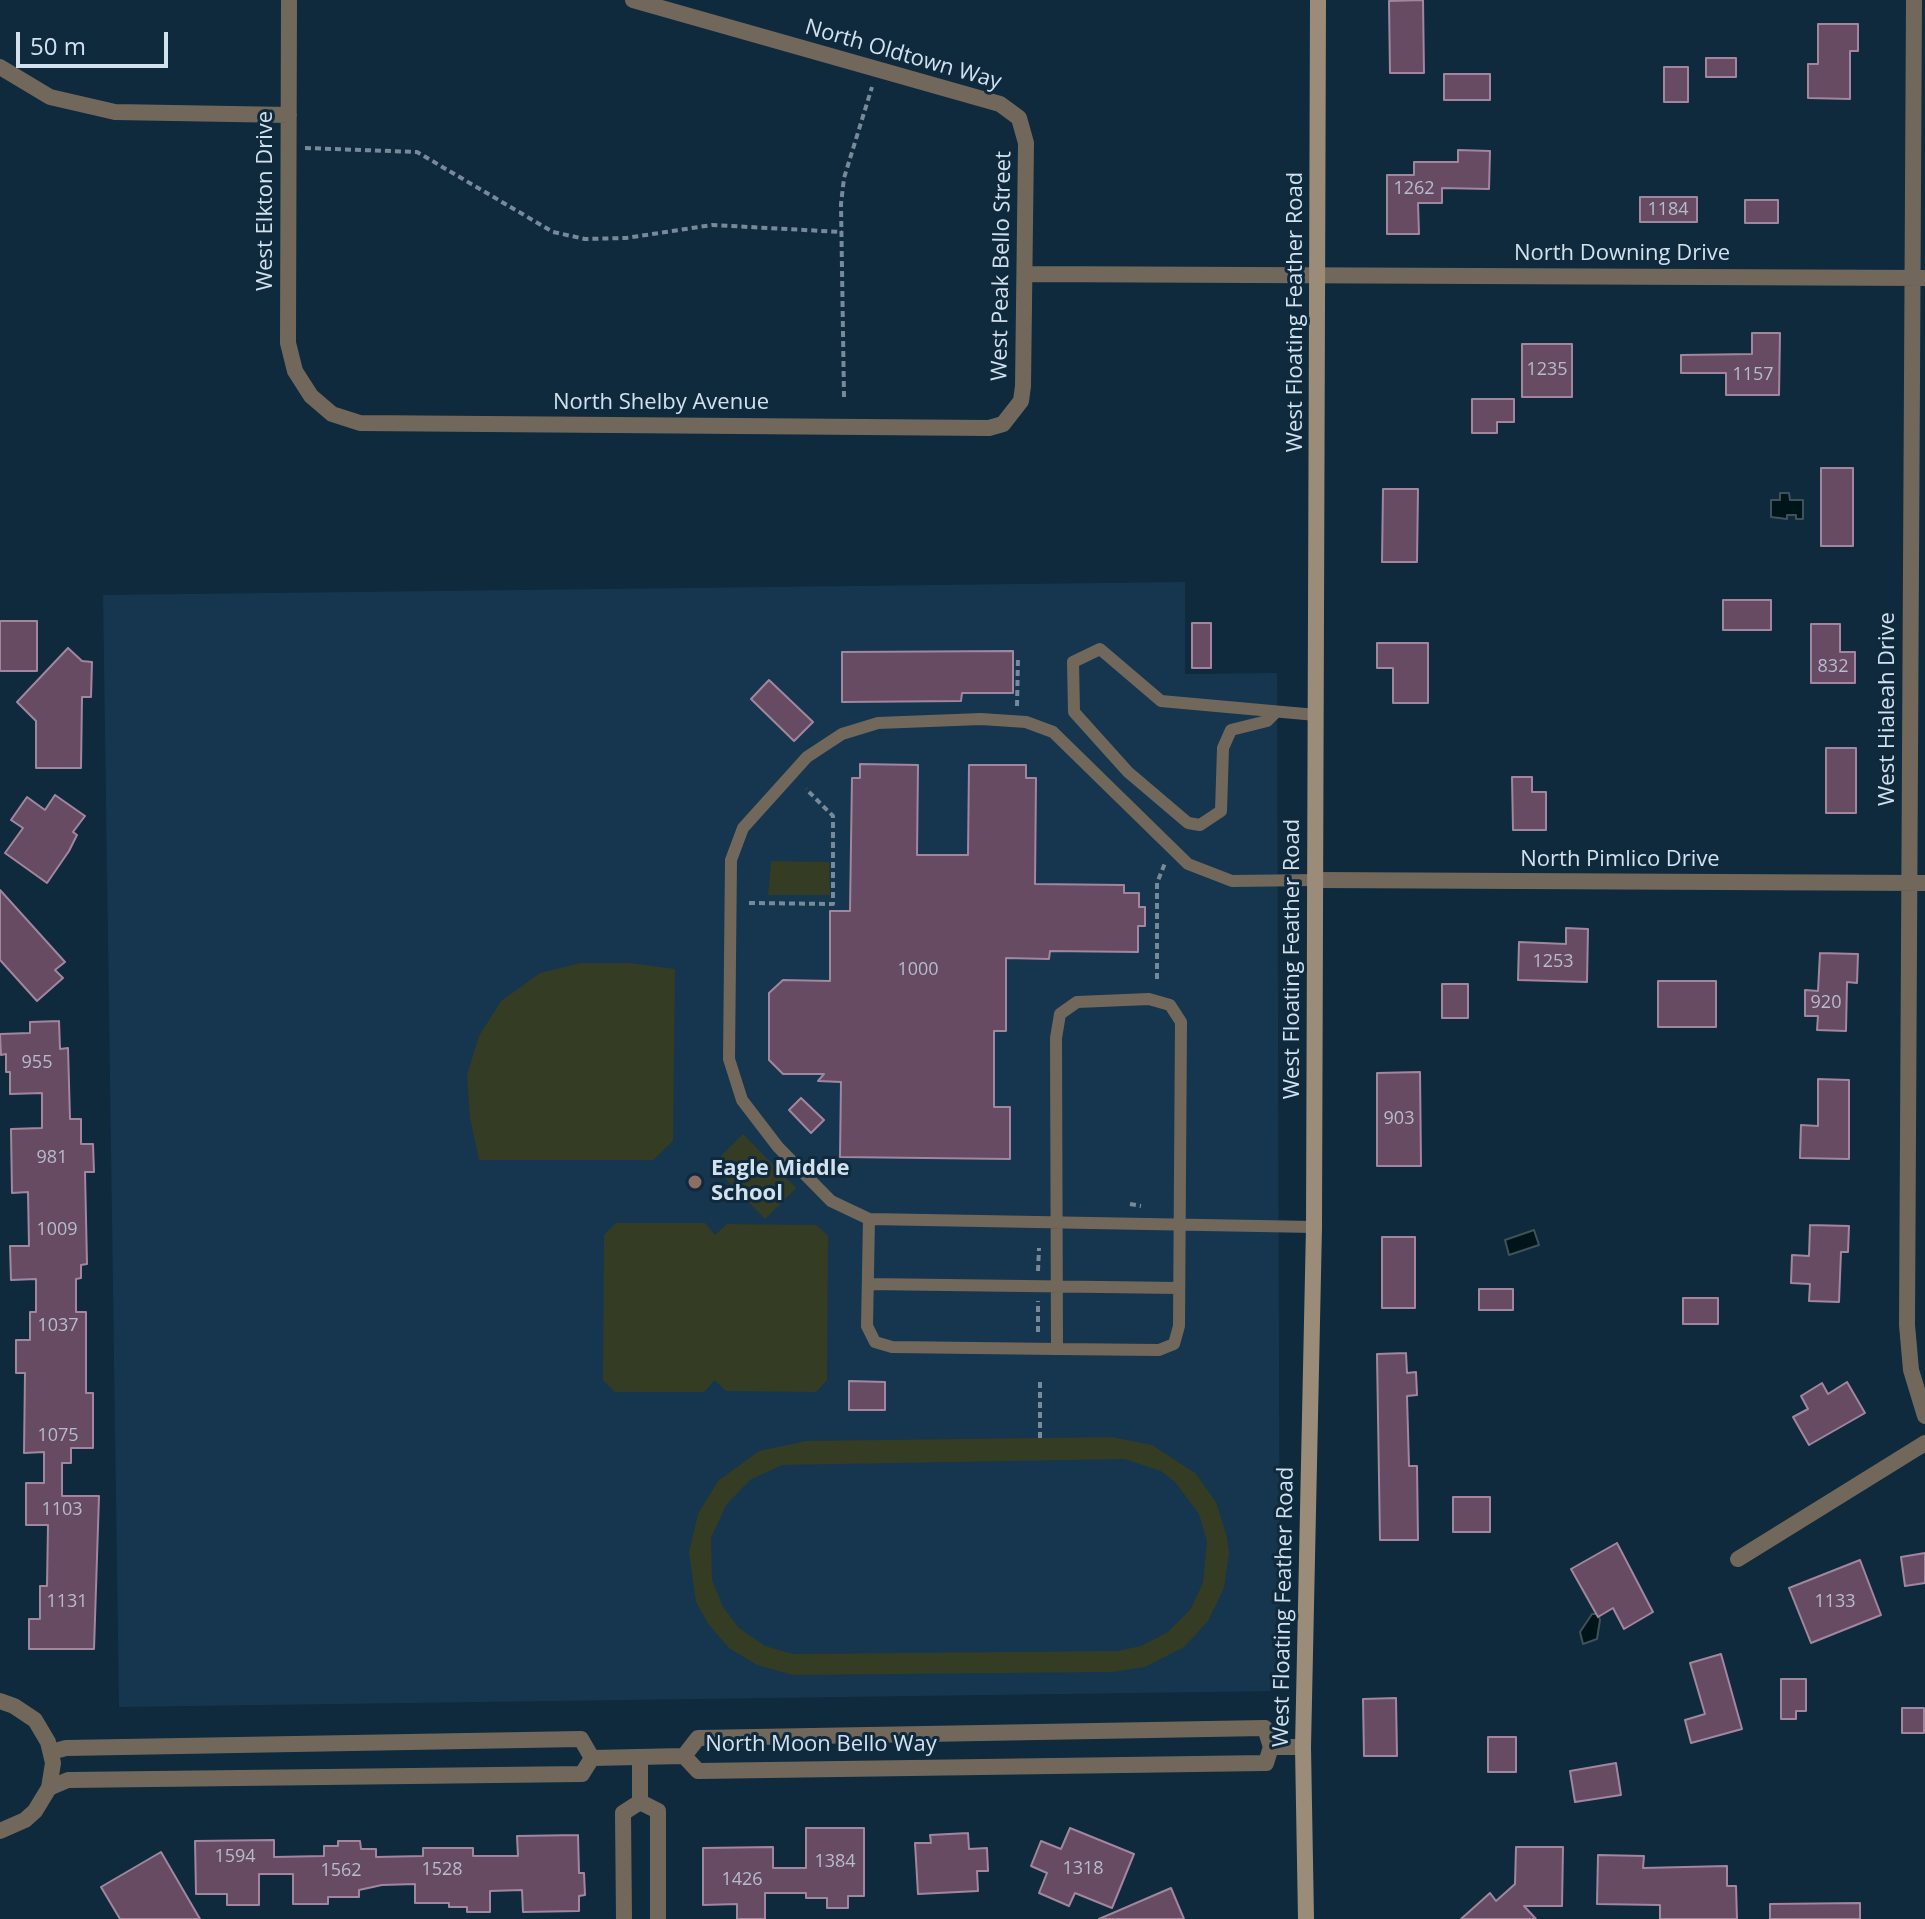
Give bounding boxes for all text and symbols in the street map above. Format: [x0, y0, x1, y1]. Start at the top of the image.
street label: North Oldtown Way [802, 14, 1004, 96]
scale bar [20, 16, 172, 66]
text: 50 m [30, 29, 86, 62]
street label: West Elkton Drive [253, 111, 279, 291]
street label: West Peak Bello Street [987, 151, 1017, 381]
street label: West Floating Feather Road [1283, 172, 1309, 452]
house number: 1262 [1393, 178, 1435, 200]
house number: 1184 [1647, 199, 1689, 221]
street label: North Downing Drive [1514, 241, 1730, 267]
house number: 1235 [1526, 359, 1568, 381]
house number: 1157 [1732, 364, 1774, 386]
street label: North Shelby Avenue [553, 390, 769, 416]
street label: West Hialeah Drive [1875, 612, 1901, 806]
house number: 832 [1818, 656, 1848, 678]
street label: West Floating Feather Road [1280, 819, 1306, 1099]
street label: North Pimlico Drive [1520, 847, 1720, 873]
house number: 1253 [1532, 951, 1574, 973]
house number: 1000 [897, 959, 939, 981]
house number: 920 [1811, 992, 1841, 1014]
house number: 955 [22, 1052, 52, 1074]
house number: 903 [1384, 1108, 1414, 1130]
house number: 981 [37, 1147, 67, 1169]
place label: Eagle Middle School [711, 1156, 849, 1208]
marker: Eagle Middle School [686, 1173, 704, 1191]
house number: 1009 [36, 1219, 78, 1241]
house number: 1037 [37, 1315, 79, 1337]
house number: 1075 [37, 1425, 79, 1447]
street label: West Floating Feather Road [1268, 1467, 1300, 1747]
house number: 1103 [41, 1499, 83, 1521]
house number: 1131 [46, 1591, 88, 1613]
house number: 1133 [1814, 1591, 1856, 1613]
street label: North Moon Bello Way [705, 1732, 937, 1758]
house number: 1594 [214, 1846, 256, 1868]
house number: 1384 [814, 1851, 856, 1873]
house number: 1318 [1062, 1858, 1104, 1880]
house number: 1528 [421, 1859, 463, 1881]
house number: 1562 [320, 1860, 362, 1882]
house number: 1426 [721, 1869, 763, 1891]

